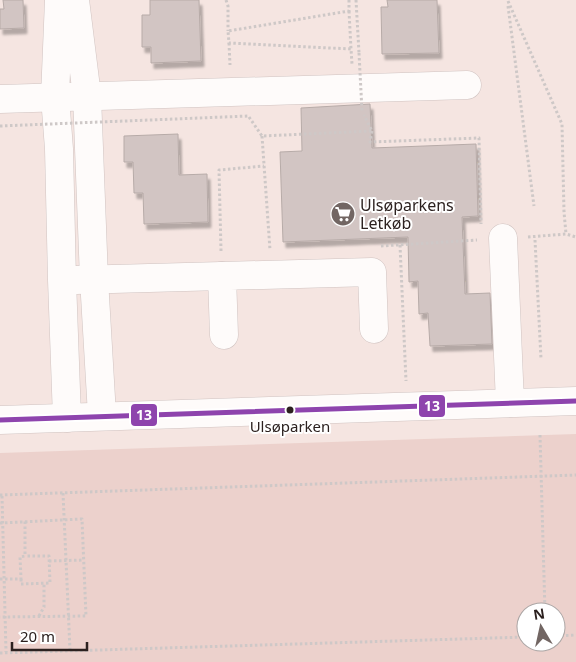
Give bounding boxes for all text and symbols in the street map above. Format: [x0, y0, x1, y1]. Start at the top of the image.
place label: Ulsøparkens Letkøb [360, 194, 454, 234]
supermarket icon: Ulsøparkens Letkøb [330, 201, 356, 227]
line badge: 13 [418, 394, 446, 418]
text: 13 [424, 396, 440, 415]
line badge: 13 [130, 403, 158, 427]
text: 13 [136, 405, 152, 424]
marker: Ulsøparken [285, 405, 295, 415]
place label: Ulsøparken [250, 416, 330, 436]
north arrow [516, 602, 566, 652]
text: N [532, 603, 546, 624]
scale bar [12, 620, 88, 652]
text: 20 m [20, 626, 55, 646]

